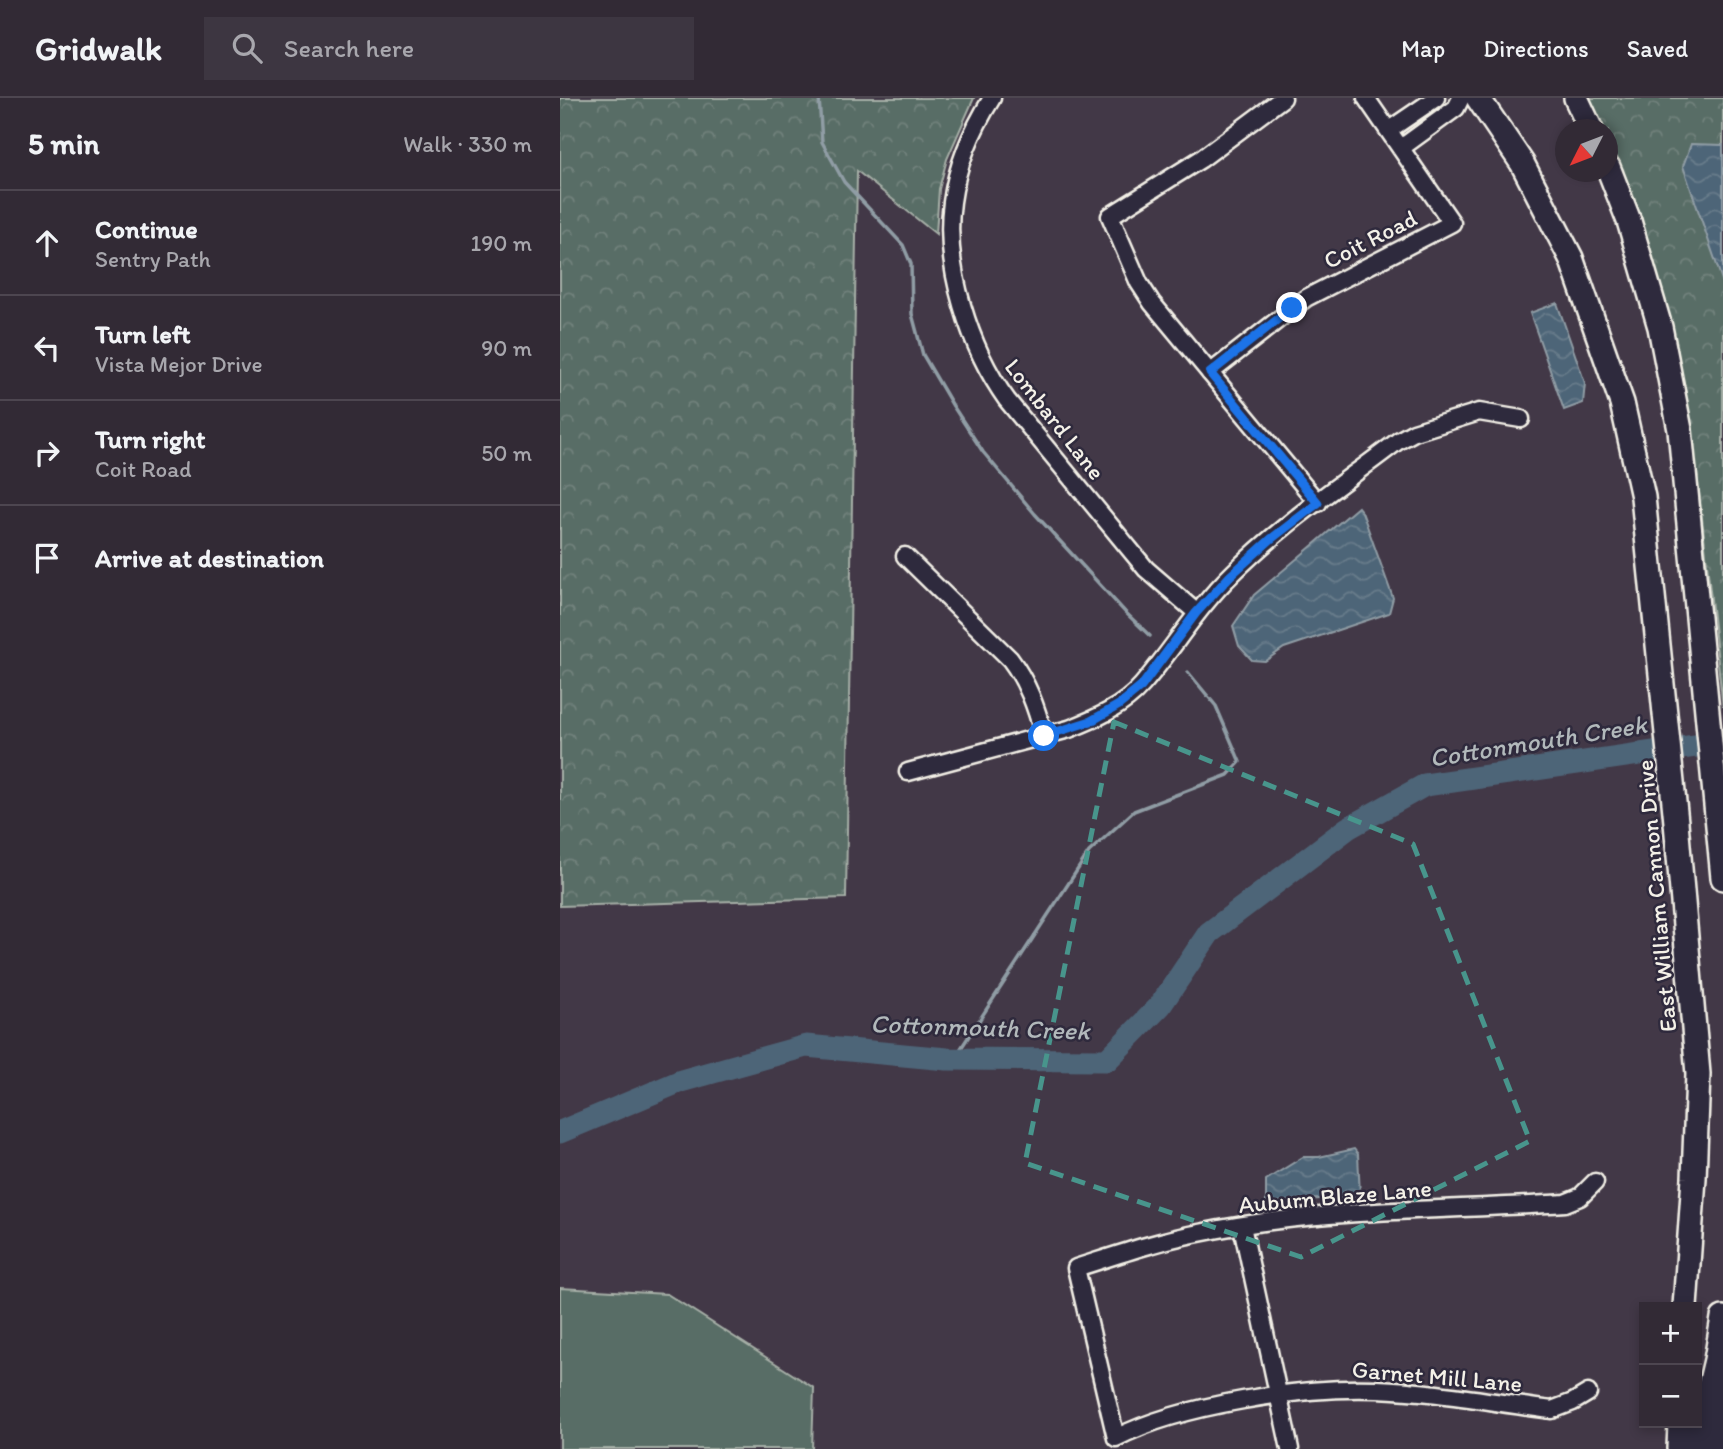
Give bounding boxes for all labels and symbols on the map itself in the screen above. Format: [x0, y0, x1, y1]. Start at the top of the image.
north arrow [1555, 119, 1618, 182]
street label: Coit Road [1319, 203, 1422, 275]
route end [1276, 292, 1307, 323]
street label: Lombard Lane [999, 353, 1111, 485]
water label: Cottonmouth Creek [1427, 708, 1650, 774]
route start [1028, 720, 1059, 751]
street label: East William Cannon Drive [1630, 759, 1682, 1033]
water label: Cottonmouth Creek [870, 1007, 1092, 1047]
street label: Auburn Blaze Lane [1237, 1173, 1433, 1219]
street label: Garnet Mill Lane [1351, 1354, 1523, 1398]

